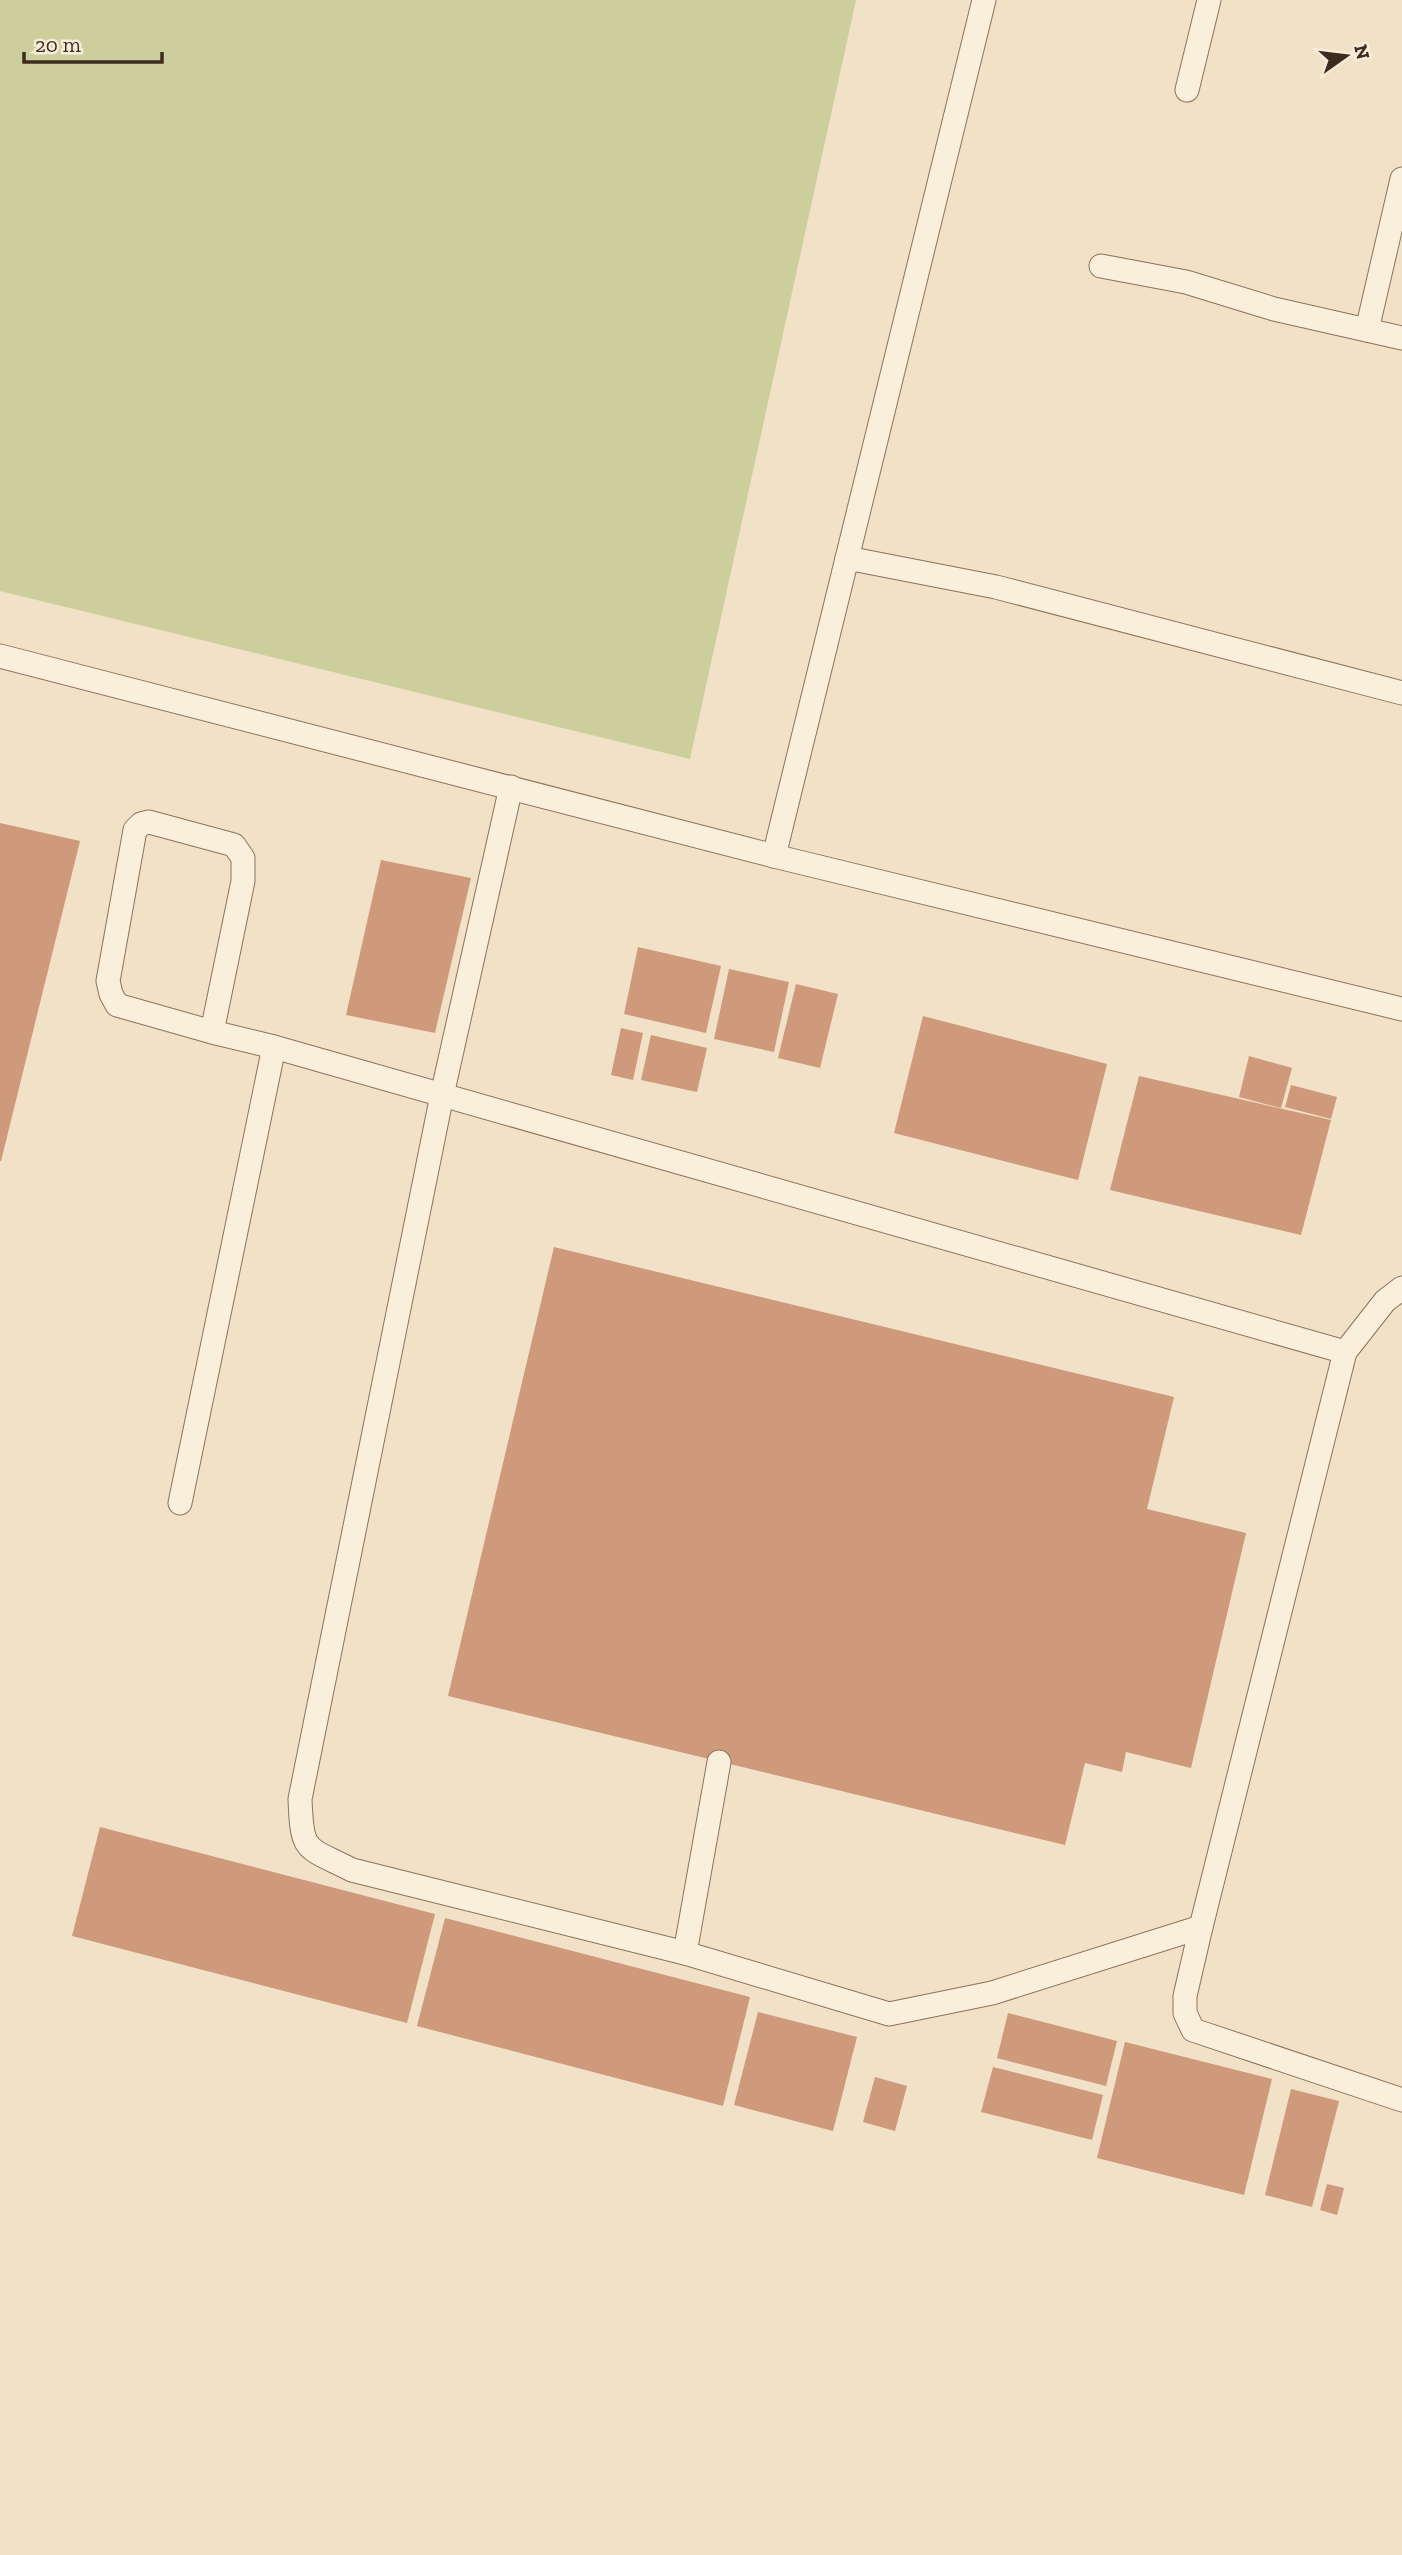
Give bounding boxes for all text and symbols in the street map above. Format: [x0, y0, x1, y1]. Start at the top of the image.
scale bar [24, 21, 163, 65]
north arrow [1311, 21, 1381, 91]
text: 20 m [35, 32, 81, 57]
text: N [1349, 42, 1375, 62]

